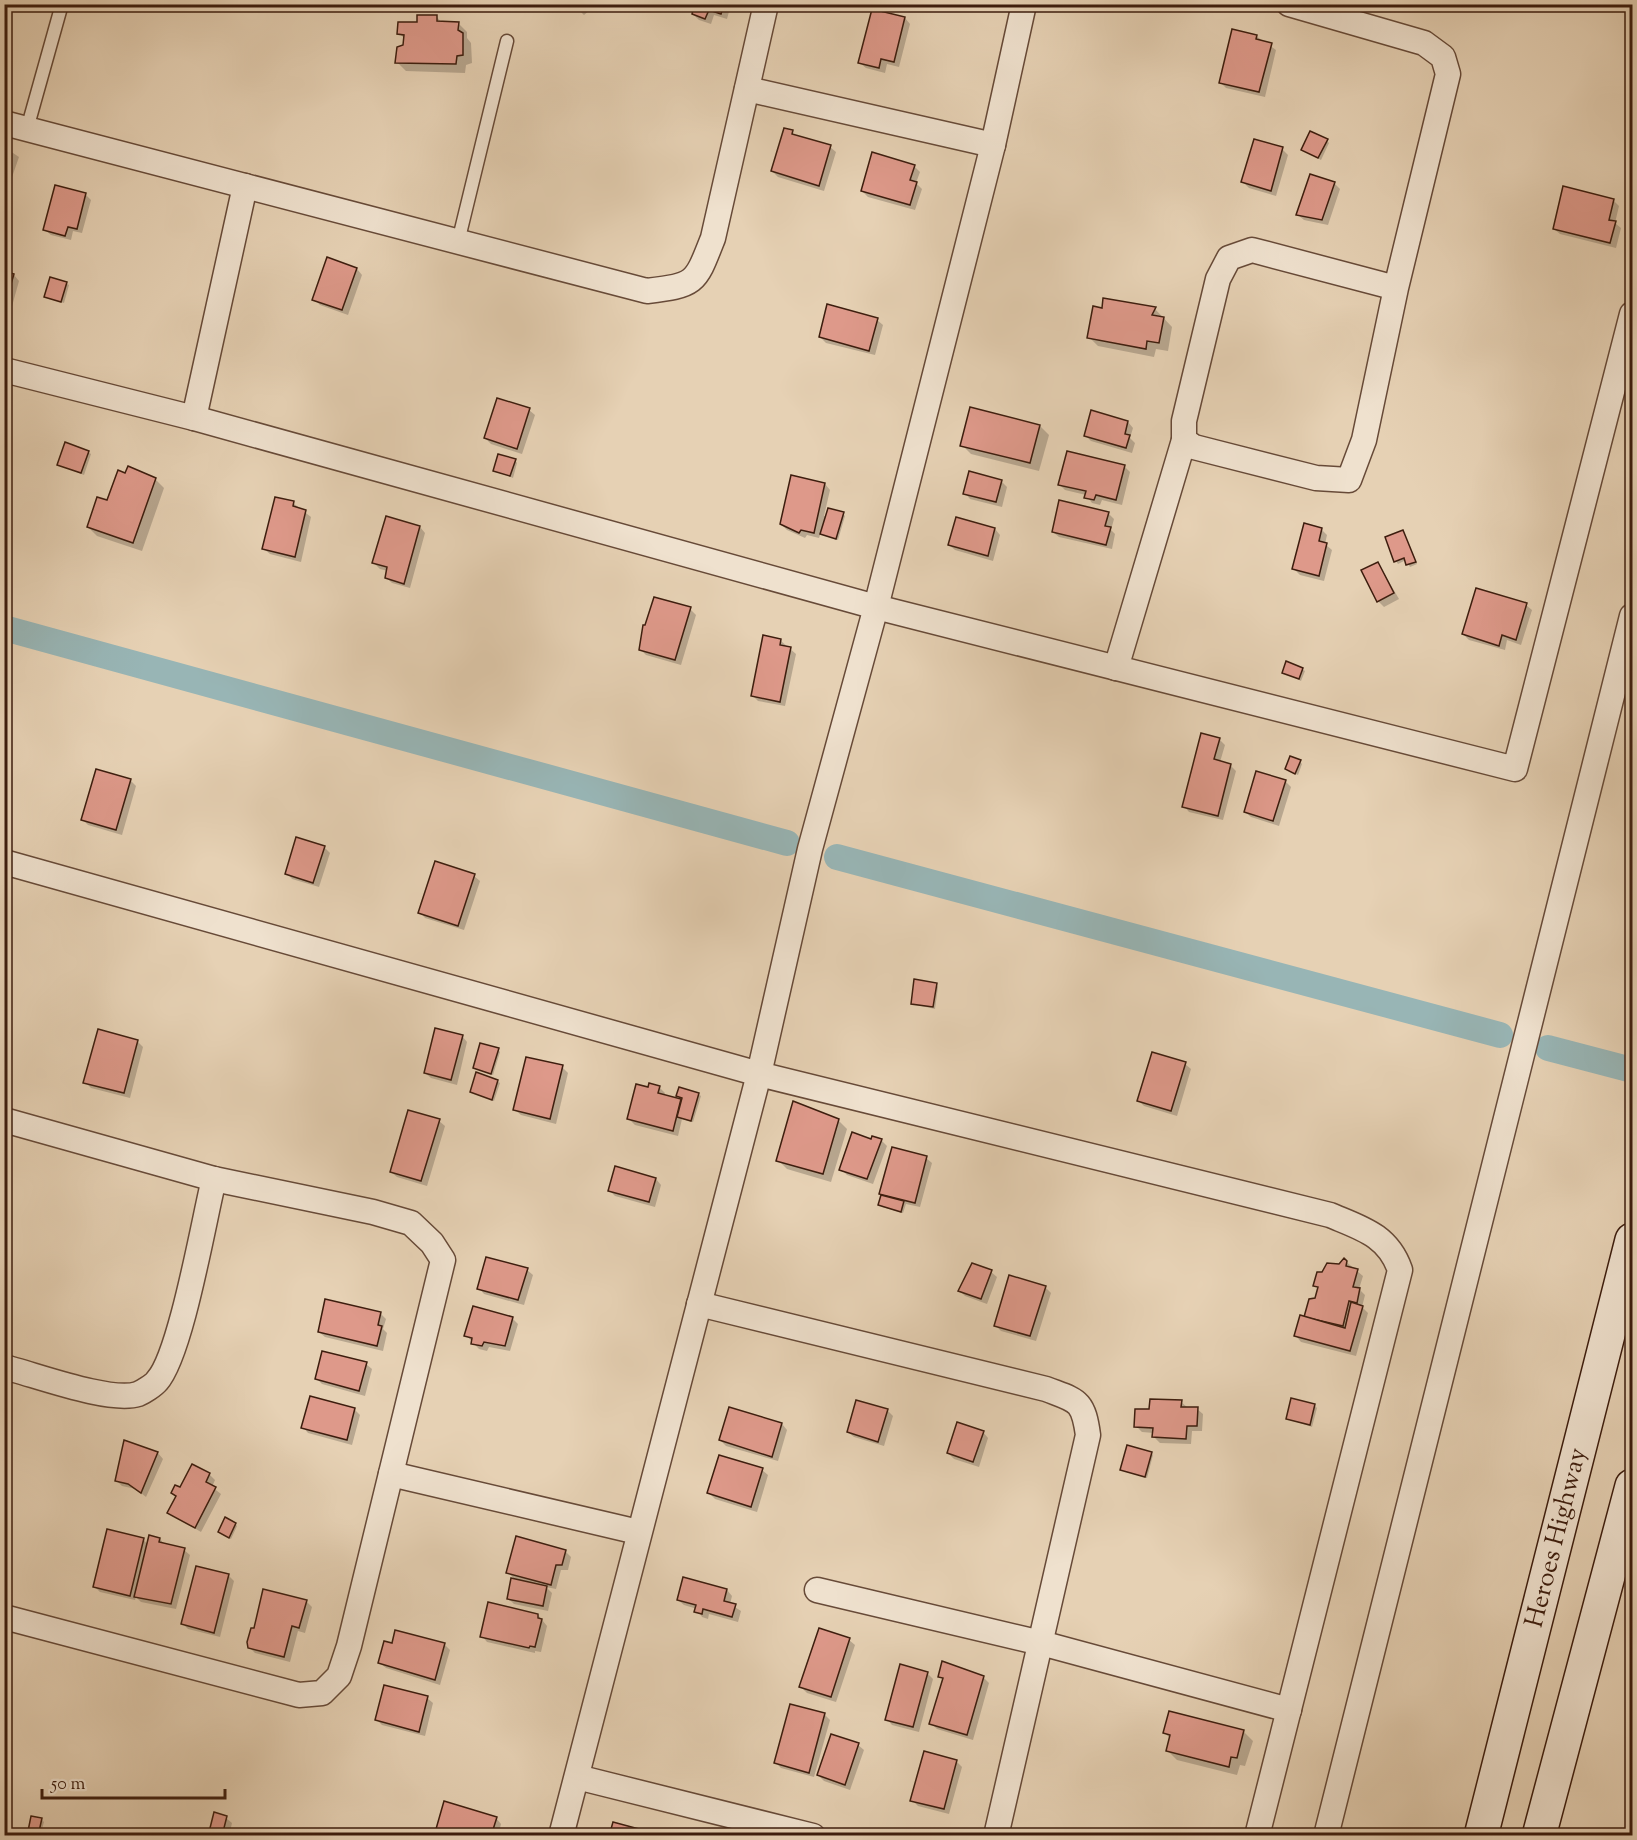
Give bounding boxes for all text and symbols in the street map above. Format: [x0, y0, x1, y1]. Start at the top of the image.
street label: Heroes Highway [1517, 1444, 1597, 1632]
scale bar [42, 1762, 225, 1800]
text: 50 m [50, 1772, 86, 1798]

